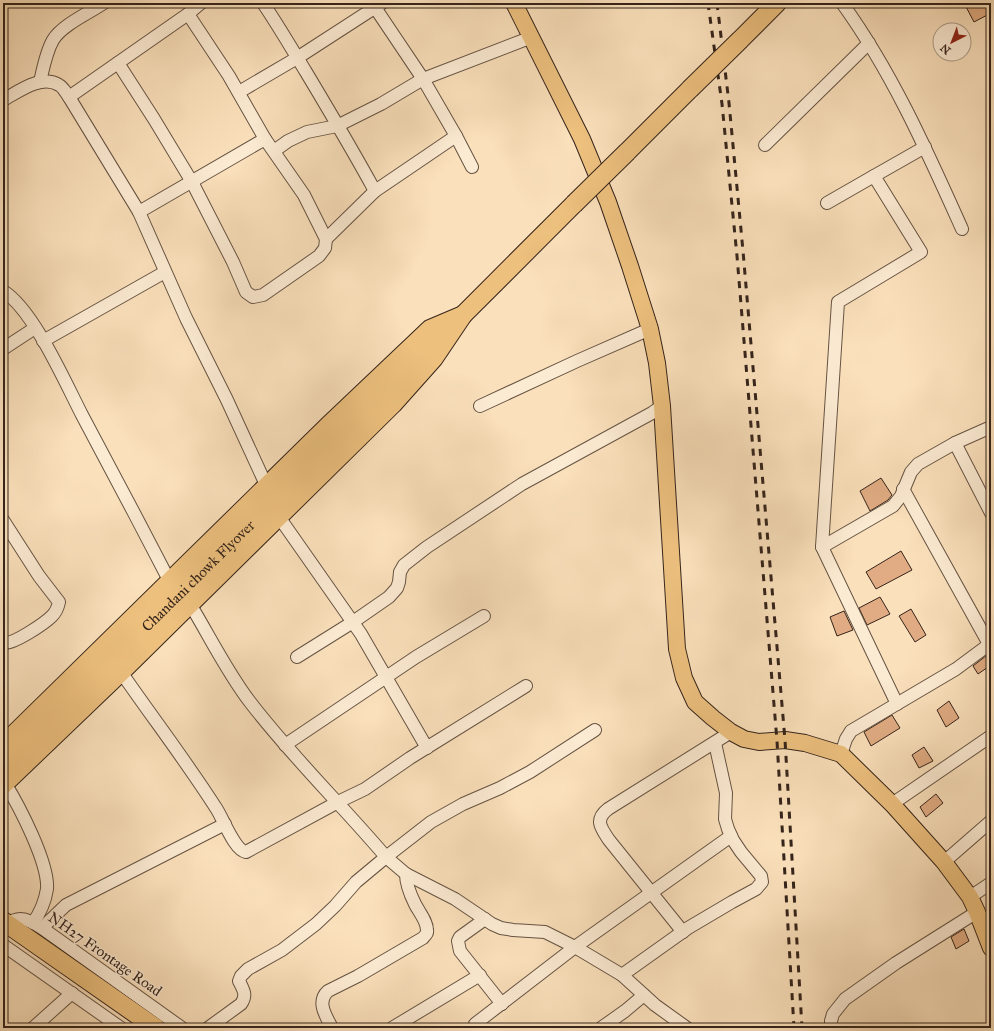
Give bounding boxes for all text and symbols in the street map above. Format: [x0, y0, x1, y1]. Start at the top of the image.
north arrow [932, 22, 972, 62]
text: N [937, 41, 953, 57]
street label: Chandani chowk Flyover [138, 516, 259, 635]
street label: NH27 Frontage Road [45, 908, 166, 1000]

